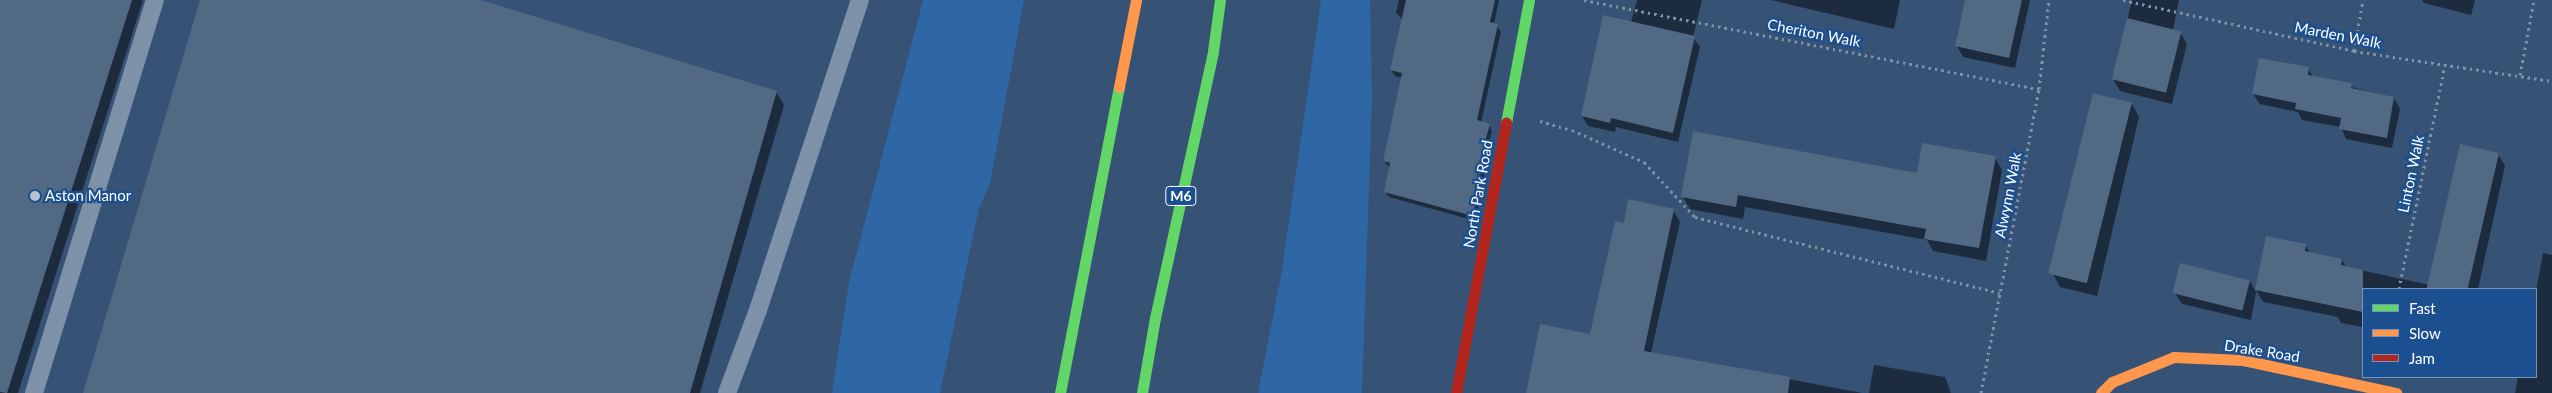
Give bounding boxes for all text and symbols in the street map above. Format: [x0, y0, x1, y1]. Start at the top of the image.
street label: Cheriton Walk [1766, 15, 1862, 51]
street label: Marden Walk [2293, 18, 2383, 52]
street label: Linton Walk [2394, 134, 2428, 214]
street label: North Park Road [1460, 139, 1496, 249]
street label: Alwynn Walk [1991, 151, 2025, 239]
road number: M6 [1165, 185, 1197, 208]
place label: Aston Manor [45, 187, 131, 205]
marker: Aston Manor [29, 190, 41, 202]
legend [2362, 288, 2537, 378]
text: Fast [2409, 299, 2436, 317]
text: Slow [2409, 324, 2441, 342]
street label: Drake Road [2223, 336, 2301, 366]
text: Jam [2409, 349, 2435, 367]

